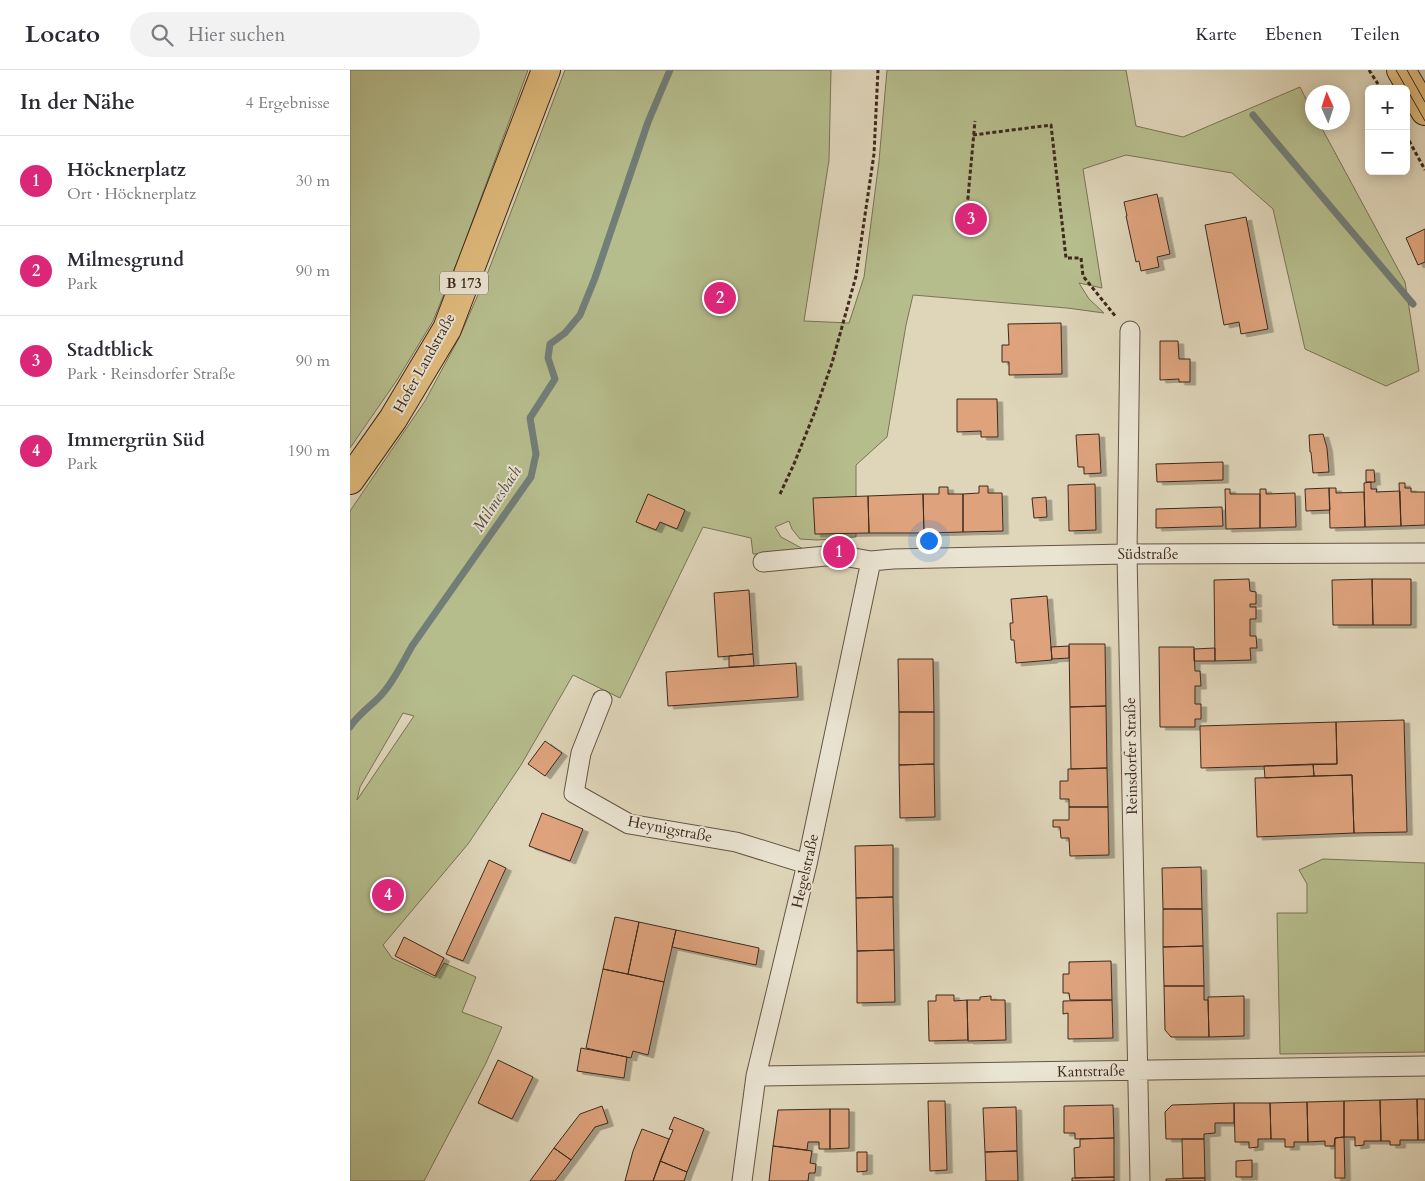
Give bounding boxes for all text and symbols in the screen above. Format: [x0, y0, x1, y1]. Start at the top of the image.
search box [130, 12, 480, 57]
text: Locato [25, 18, 100, 51]
icon: search [148, 21, 176, 49]
text: Hier suchen [188, 22, 285, 48]
text: Karte [1195, 22, 1237, 47]
text: Ebenen [1265, 22, 1323, 47]
text: Teilen [1351, 22, 1400, 47]
north arrow [1305, 85, 1350, 130]
map controls [1365, 85, 1410, 175]
button: + [1365, 85, 1410, 130]
text: In der Nähe [20, 88, 135, 117]
text: 4 Ergebnisse [245, 92, 330, 114]
button: − [1365, 130, 1410, 175]
text: Höcknerplatz [67, 157, 186, 183]
text: 1 [32, 170, 40, 192]
text: 30 m [296, 170, 330, 192]
text: Ort · Höcknerplatz [67, 183, 196, 205]
pin: 3 [955, 200, 987, 238]
text: Milmesgrund [67, 247, 184, 273]
text: 2 [32, 260, 40, 282]
text: 90 m [296, 260, 330, 282]
road number: B 173 [440, 272, 488, 294]
text: Park [67, 273, 98, 295]
pin: 2 [704, 279, 736, 317]
street label: Hofer Landstraße [388, 309, 460, 416]
text: Stadtblick [67, 337, 154, 363]
text: 3 [32, 350, 40, 372]
text: 90 m [296, 350, 330, 372]
text: Park · Reinsdorfer Straße [67, 363, 236, 385]
text: Immergrün Süd [67, 427, 205, 453]
text: 4 [32, 440, 40, 462]
text: 190 m [288, 440, 330, 462]
text: Park [67, 453, 98, 475]
water label: Milmesbach [468, 462, 527, 536]
your location [916, 528, 942, 554]
pin: 1 [823, 533, 855, 571]
street label: Südstraße [1117, 544, 1179, 564]
street label: Reinsdorfer Straße [1120, 697, 1142, 815]
street label: Heynigstraße [626, 811, 714, 847]
street label: Hegelstraße [787, 832, 823, 910]
pin: 4 [372, 876, 404, 914]
street label: Kantstraße [1057, 1060, 1126, 1082]

